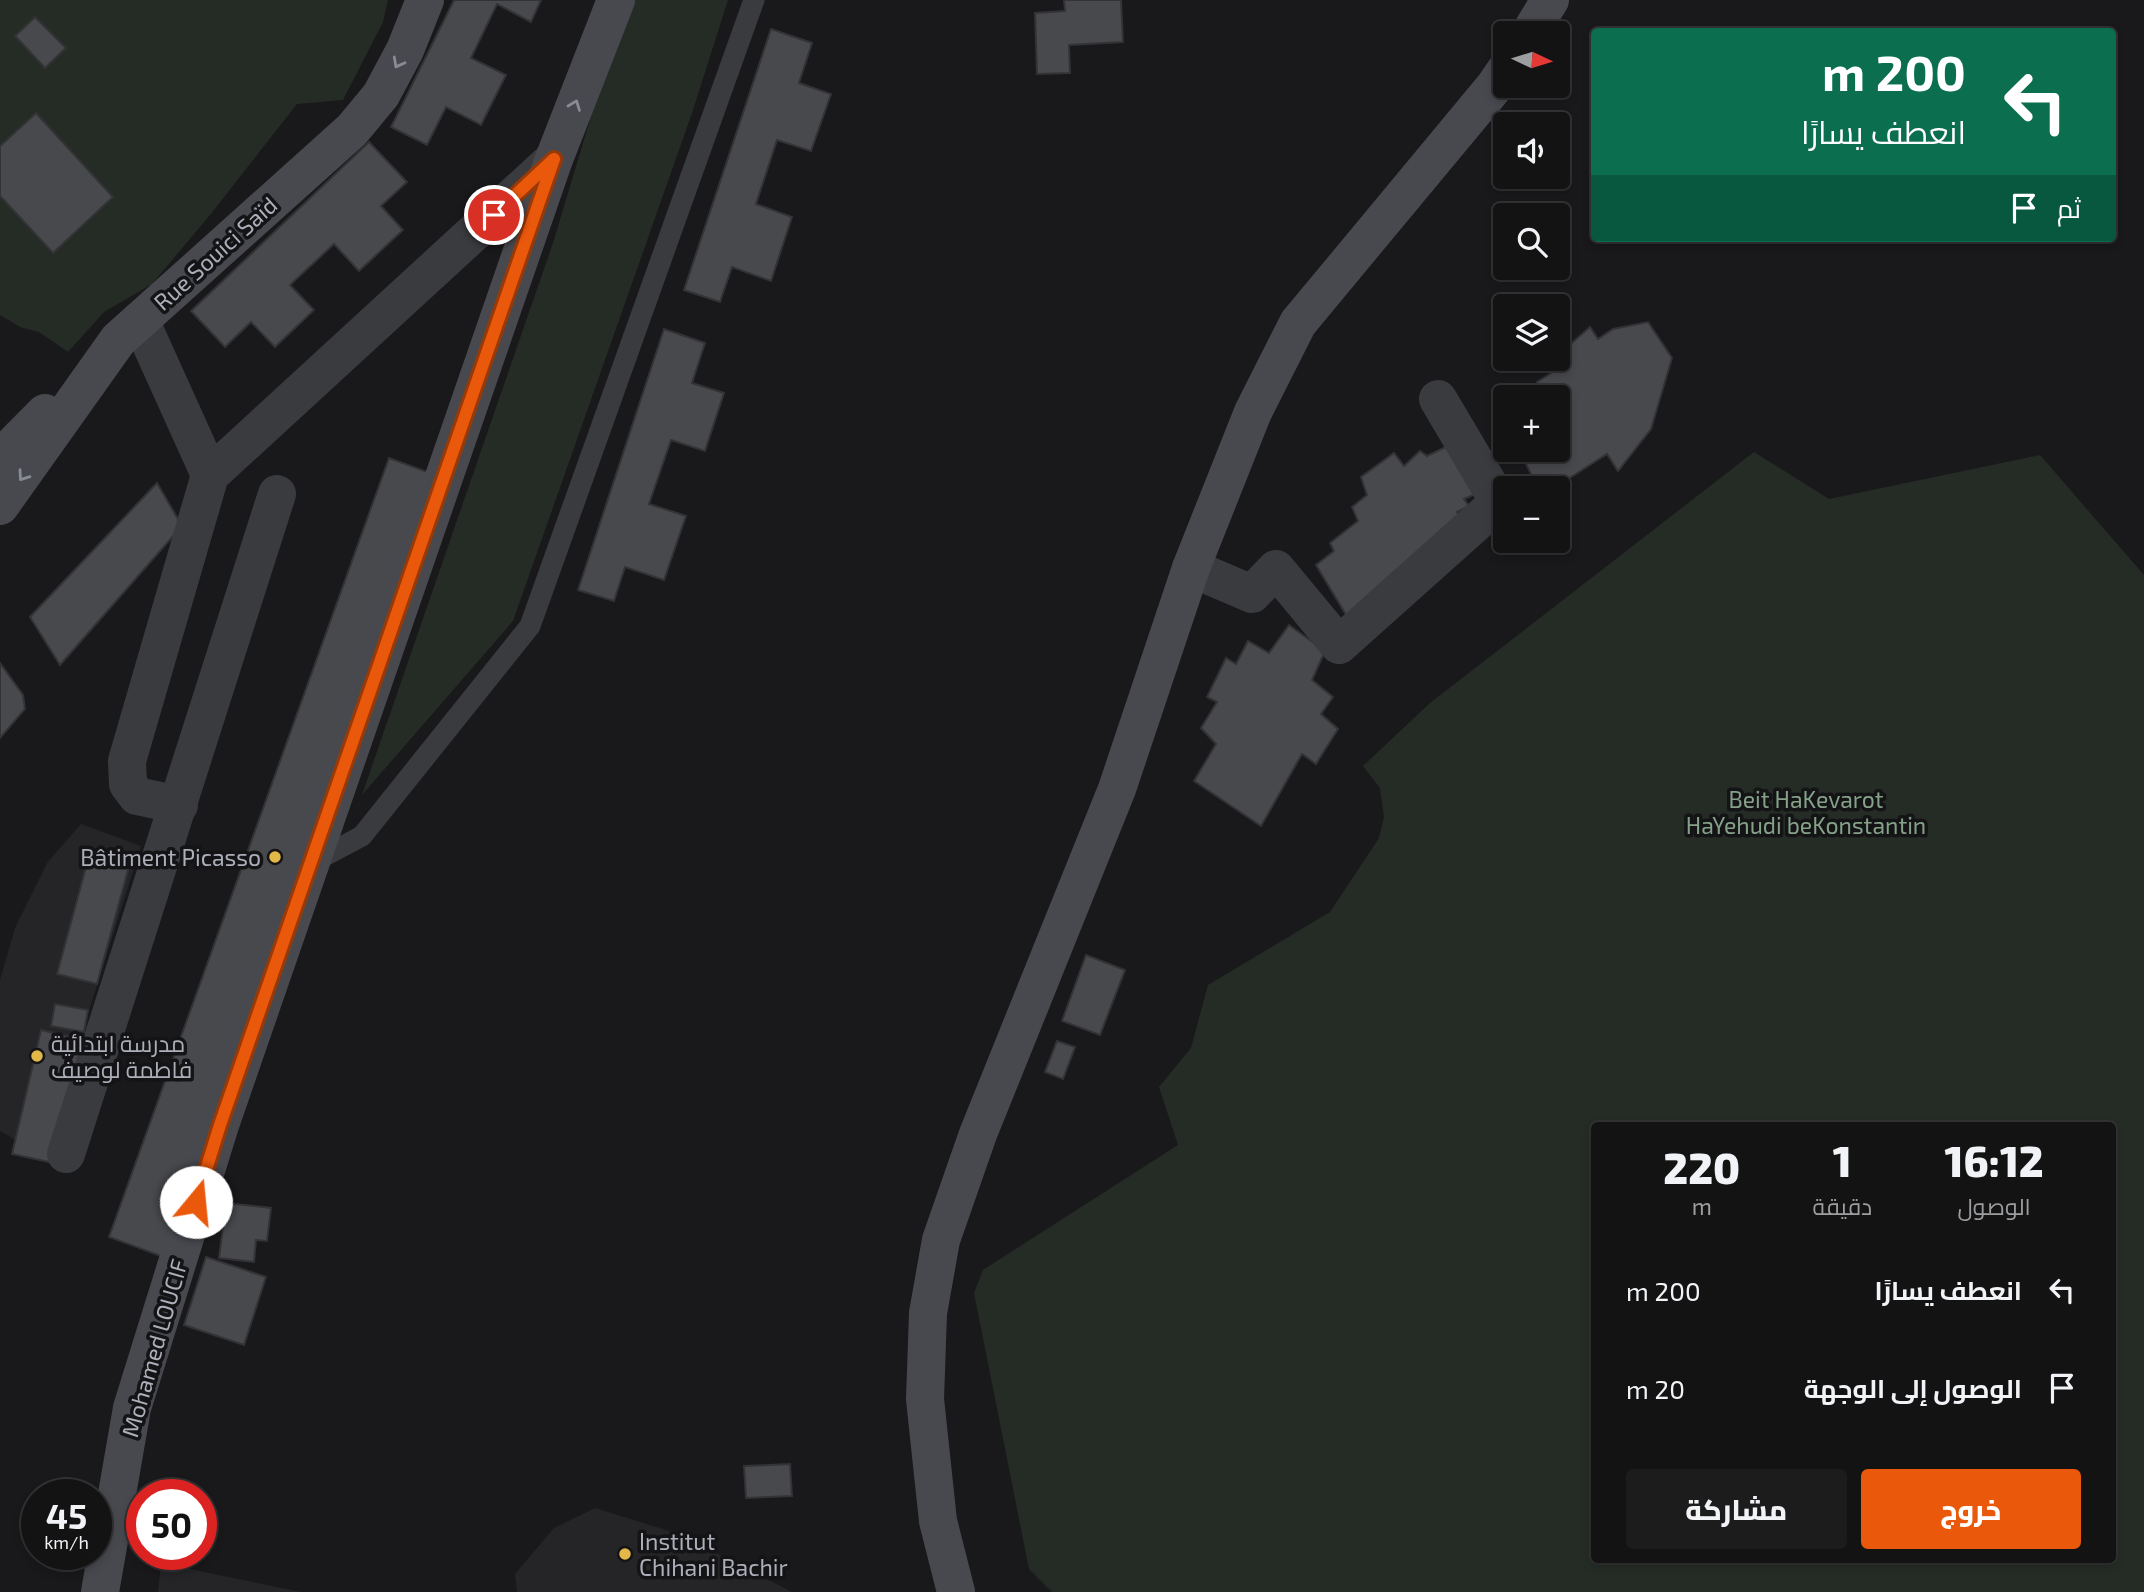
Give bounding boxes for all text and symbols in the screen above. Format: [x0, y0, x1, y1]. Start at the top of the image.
north arrow [1493, 21, 1570, 98]
map controls [1493, 21, 1570, 553]
text: 200 m [1822, 42, 1966, 101]
one-way arrow [393, 56, 406, 68]
icon: left [1990, 56, 2081, 147]
one-way arrow [567, 100, 581, 112]
button: sound [1493, 112, 1570, 189]
text: انعطف يسارًا [1801, 112, 1966, 150]
pin [464, 185, 524, 245]
icon: arrive [2005, 189, 2043, 227]
street label: Rue Souici Saïd [148, 190, 282, 316]
text: ثم [2057, 192, 2081, 223]
icon: arrive [475, 196, 513, 234]
button: search [1493, 203, 1570, 280]
button: layers [1493, 294, 1570, 371]
button: + [1493, 385, 1570, 462]
one-way arrow [19, 468, 31, 481]
button: − [1493, 476, 1570, 553]
park label: Beit HaKevarot HaYehudi beKonstantin [1686, 785, 1926, 839]
place label: Bâtiment Picasso [80, 843, 261, 871]
marker: Bâtiment Picasso [267, 849, 283, 865]
place label: مدرسة ابتدائية فاطمة لوصيف [51, 1029, 192, 1083]
marker: مدرسة ابتدائية فاطمة لوصيف [29, 1048, 45, 1064]
text: 1 [1833, 1135, 1852, 1185]
text: 16:12 [1945, 1135, 2044, 1185]
text: 220 [1663, 1142, 1740, 1192]
position arrow [159, 1165, 233, 1239]
text: m [1692, 1192, 1712, 1220]
text: دقيقة [1812, 1192, 1872, 1220]
text: الوصول [1957, 1192, 2031, 1220]
street label: Mohamed LOUCIF [115, 1256, 193, 1440]
icon: left [2043, 1271, 2081, 1309]
text: انعطف يسارًا [1875, 1274, 2022, 1305]
text: 200 m [1626, 1275, 1701, 1306]
icon: arrive [2043, 1369, 2081, 1407]
text: الوصول إلى الوجهة [1804, 1372, 2022, 1403]
text: 20 m [1626, 1373, 1685, 1404]
button: مشاركة [1626, 1469, 1847, 1549]
button: خروج [1861, 1469, 2081, 1549]
speed limit sign: 50 [126, 1479, 217, 1570]
text: 45 [46, 1494, 87, 1536]
place label: Institut Chihani Bachir [639, 1527, 788, 1581]
text: km/h [44, 1531, 89, 1553]
marker: Institut Chihani Bachir [617, 1546, 633, 1562]

